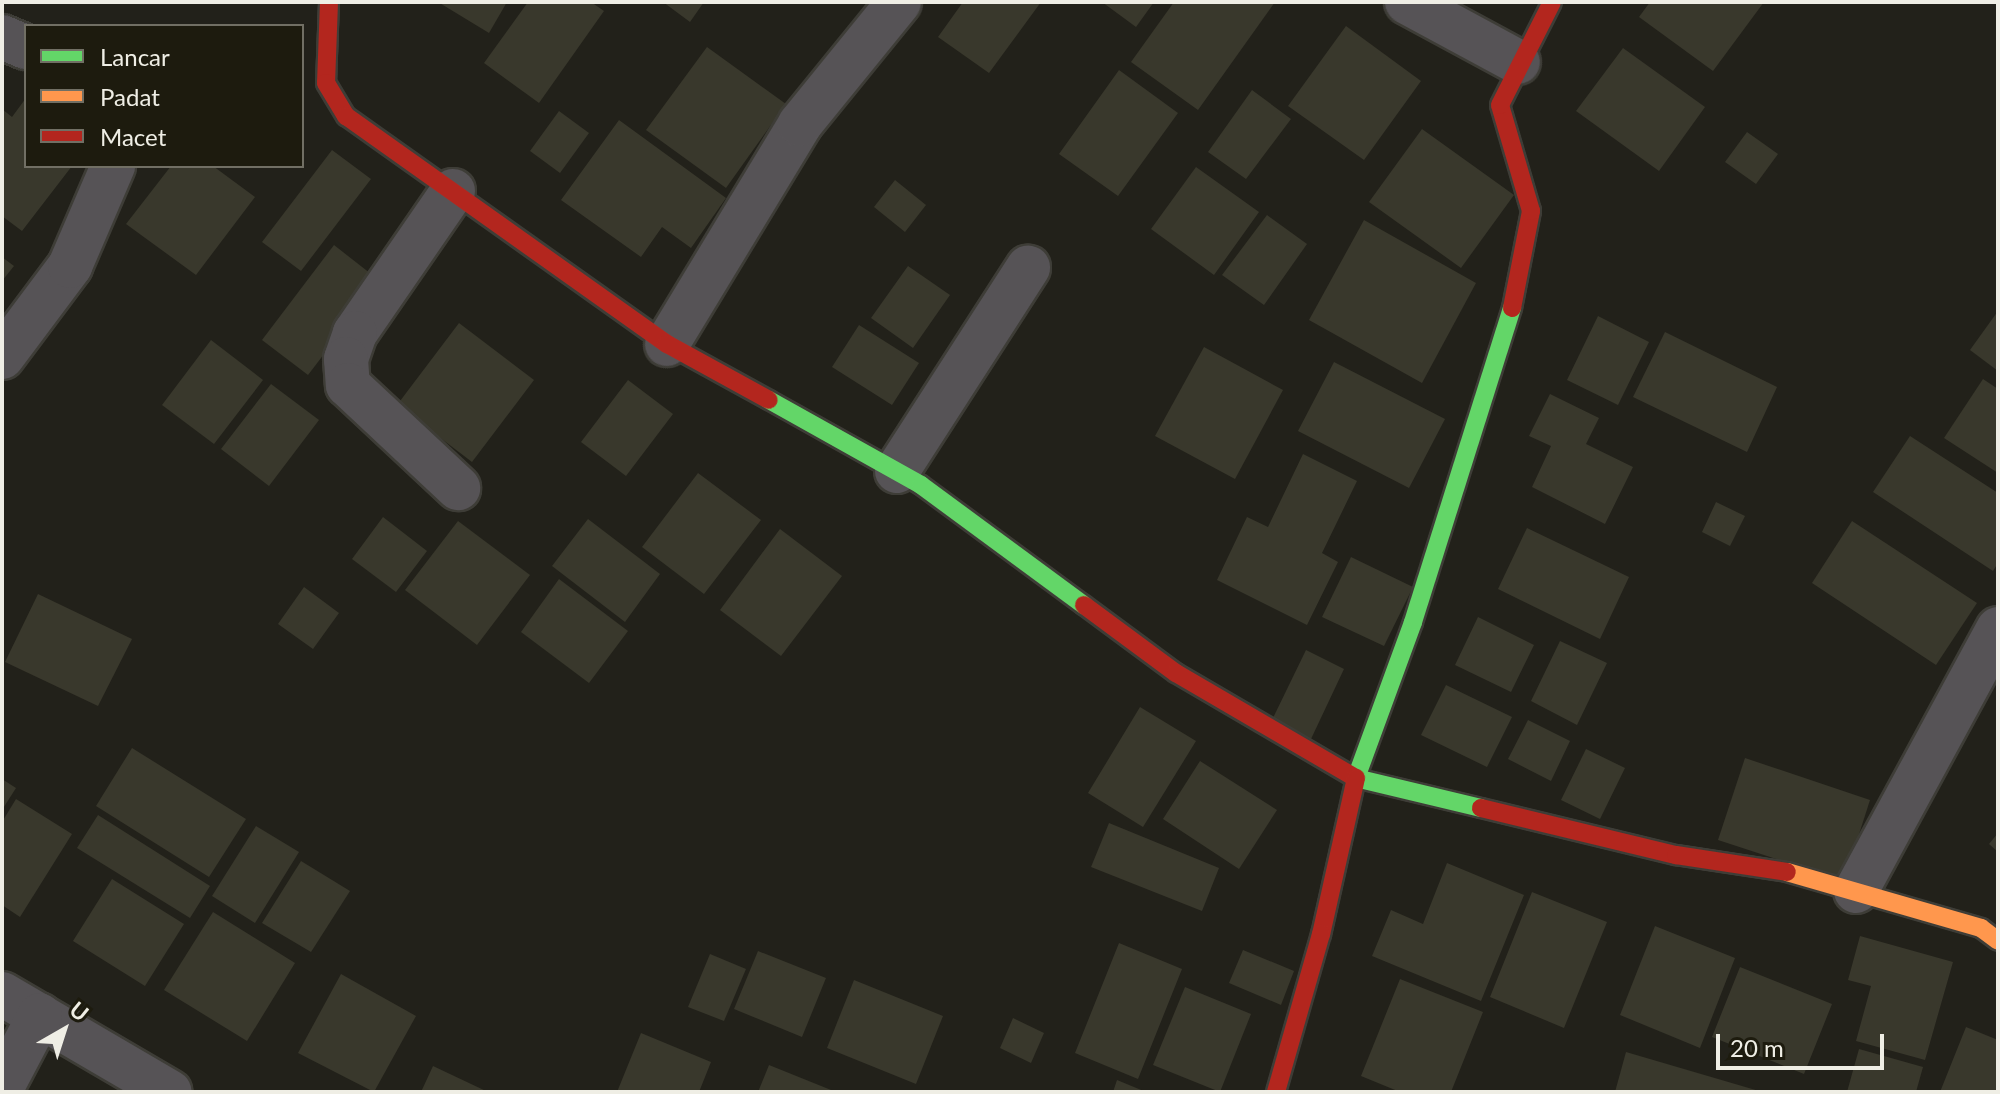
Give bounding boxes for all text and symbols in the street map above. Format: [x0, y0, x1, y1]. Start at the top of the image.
legend [24, 24, 304, 168]
text: Lancar [100, 42, 170, 71]
text: Padat [100, 82, 160, 111]
text: Macet [100, 122, 166, 151]
north arrow [24, 990, 104, 1070]
text: U [65, 995, 94, 1027]
scale bar [1720, 1018, 1888, 1068]
text: 20 m [1730, 1033, 1784, 1062]

